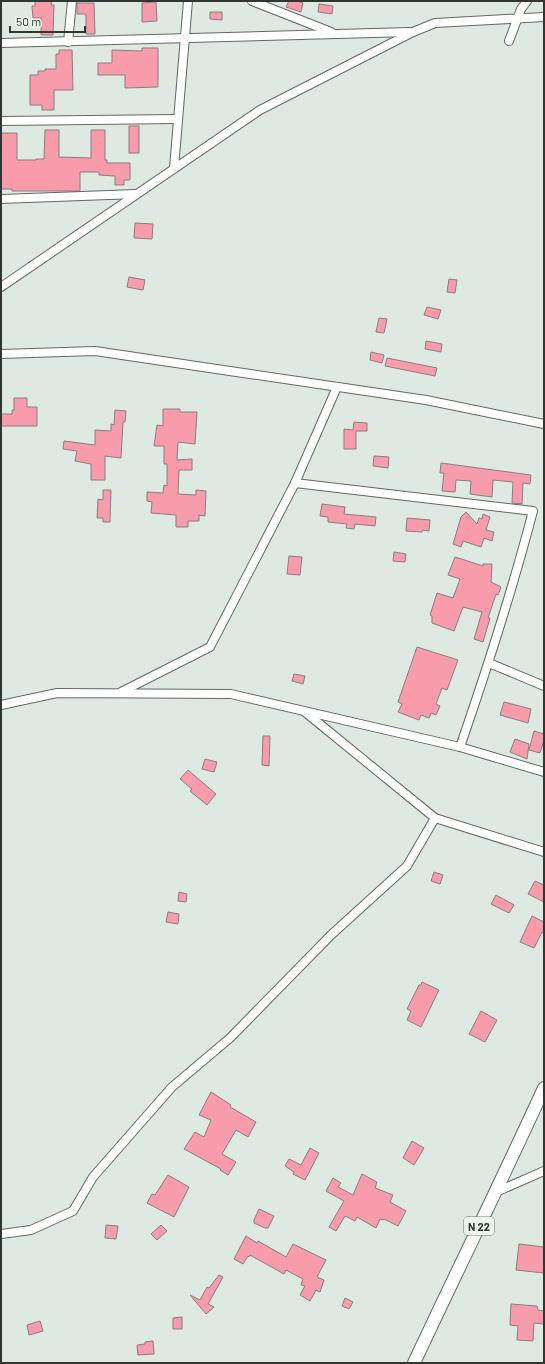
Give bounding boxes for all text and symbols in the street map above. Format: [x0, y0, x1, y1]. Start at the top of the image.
scale bar [10, 8, 85, 34]
text: 50 m [16, 14, 41, 28]
road number: N 22 [464, 1217, 494, 1235]

